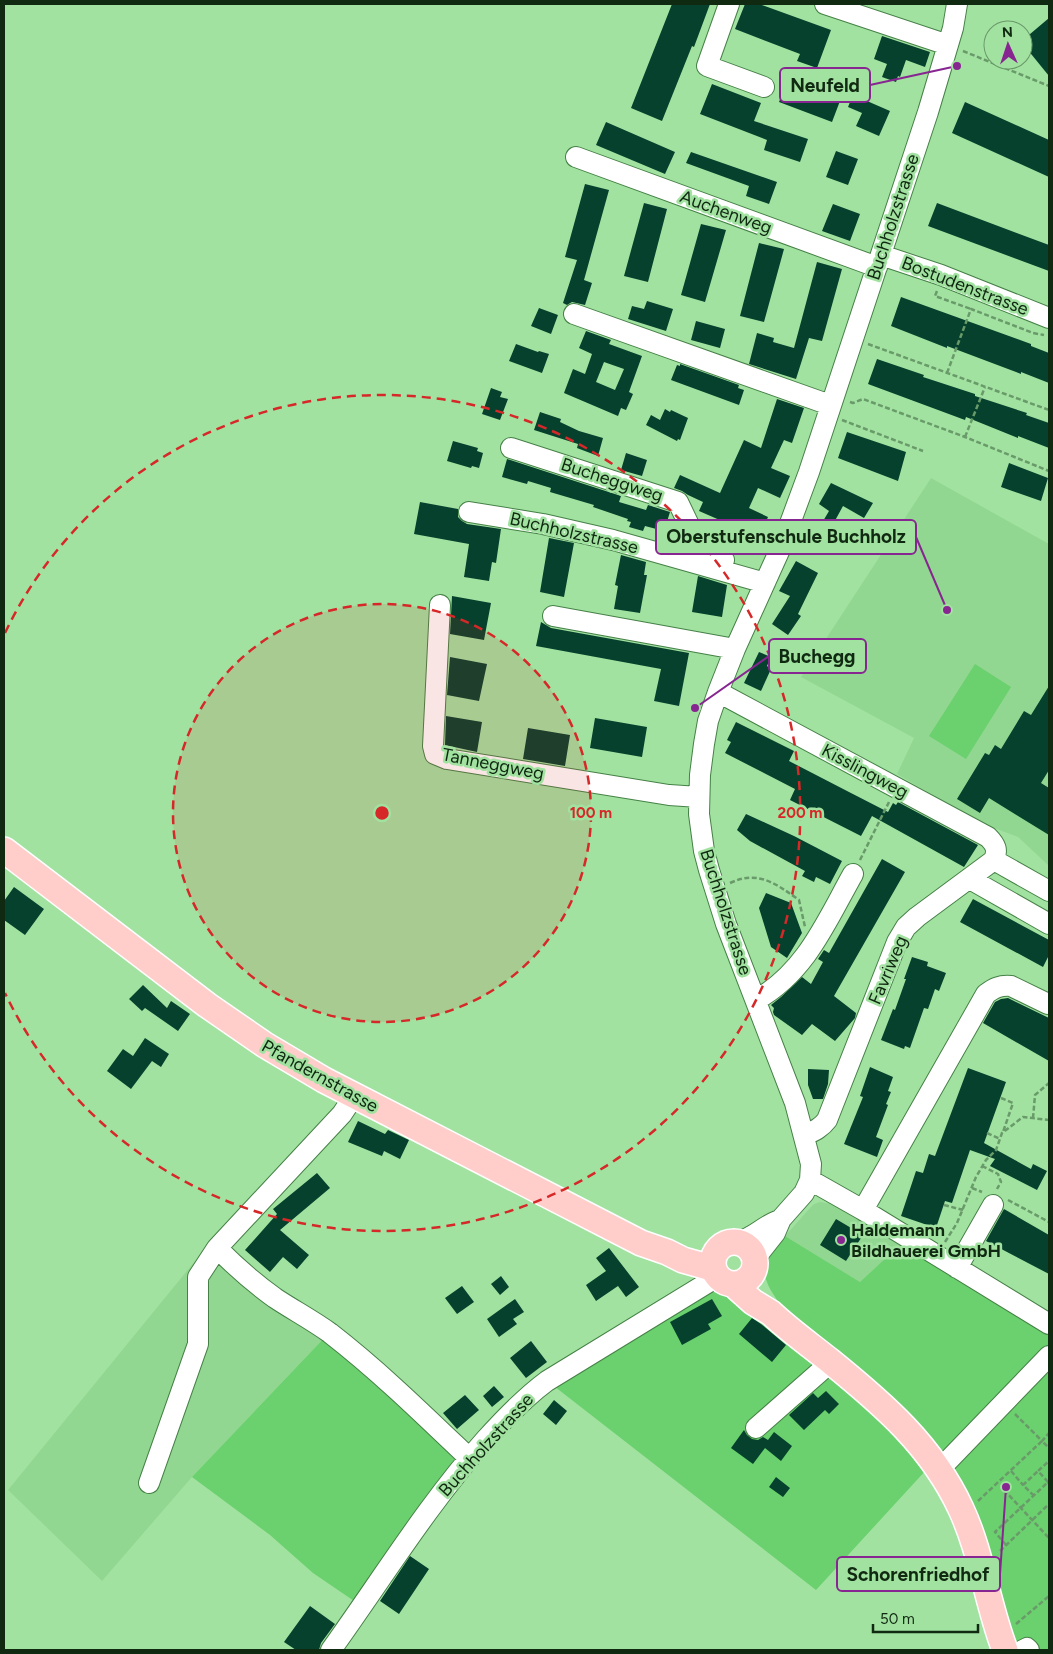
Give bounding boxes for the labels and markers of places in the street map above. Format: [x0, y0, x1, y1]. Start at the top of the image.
callout: Neufeld [780, 68, 870, 102]
callout: Oberstufenschule Buchholz [656, 520, 916, 554]
callout: Buchegg [769, 639, 866, 673]
centre of rings [373, 804, 391, 822]
place label: Haldemann Bildhauerei GmbH [851, 1219, 1001, 1262]
marker: Haldemann Bildhauerei GmbH [835, 1234, 847, 1246]
callout: Schorenfriedhof [837, 1557, 1000, 1591]

